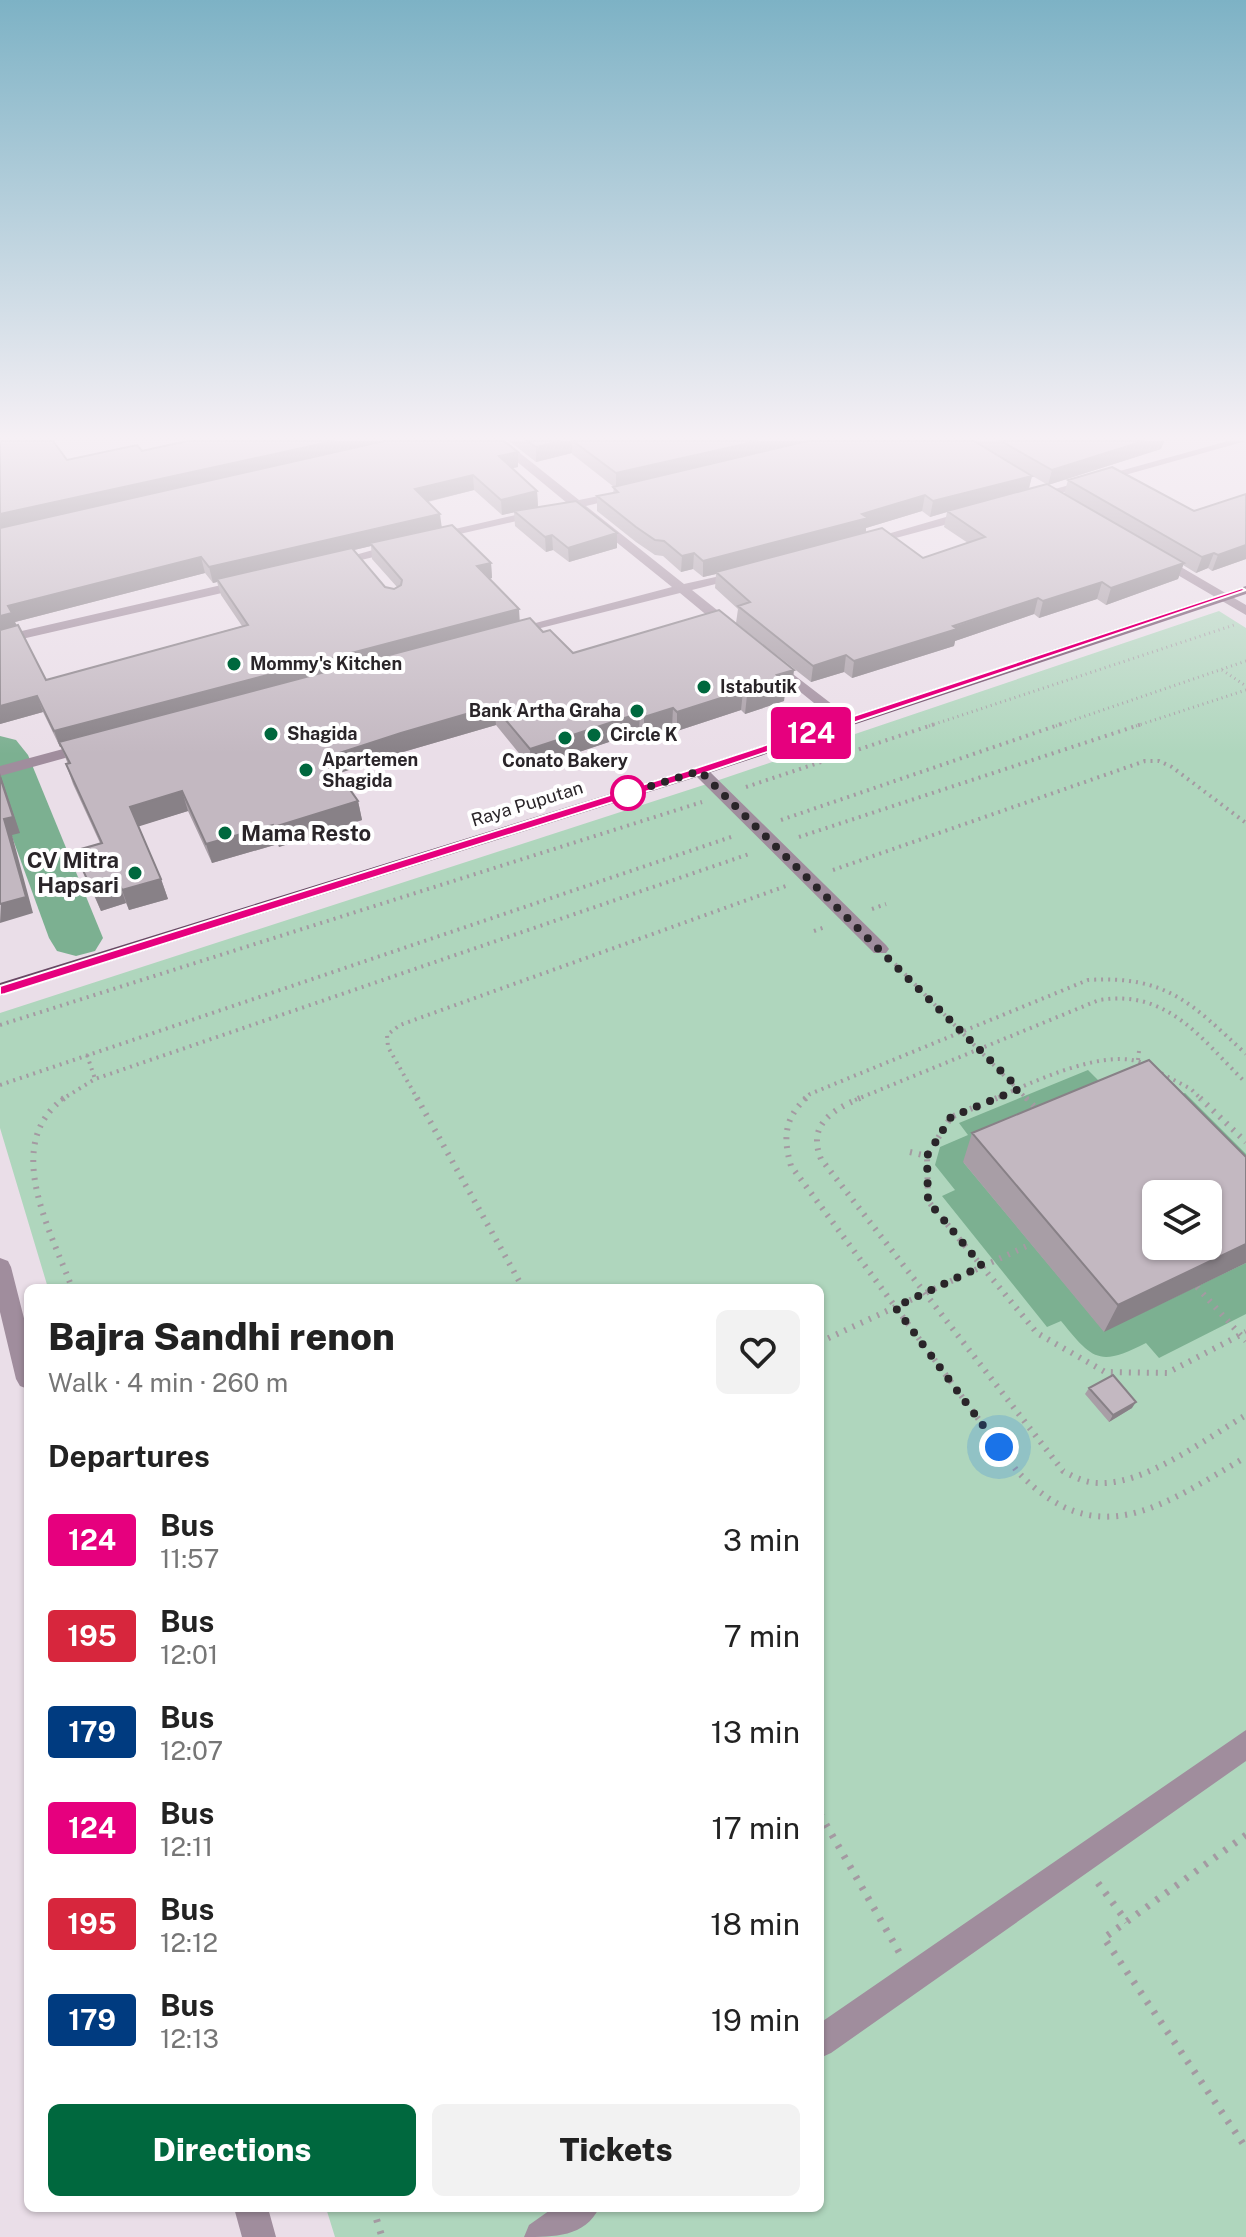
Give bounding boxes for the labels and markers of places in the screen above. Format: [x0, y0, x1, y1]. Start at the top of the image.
place label: Mommy's Kitchen [250, 653, 402, 674]
marker: Mommy's Kitchen [225, 655, 243, 673]
place label: Istabutik [720, 676, 798, 697]
marker: Istabutik [695, 678, 713, 696]
place label: Bank Artha Graha [469, 700, 621, 721]
marker: Bank Artha Graha [628, 702, 646, 720]
place label: Shagida [287, 723, 358, 744]
place label: Circle K [610, 724, 678, 745]
marker: Shagida [262, 725, 280, 743]
marker: Circle K [585, 726, 603, 744]
marker: Conato Bakery [556, 729, 574, 747]
place label: Apartemen Shagida [322, 749, 418, 791]
place label: Conato Bakery [502, 750, 628, 771]
marker: Apartemen Shagida [297, 761, 315, 779]
unlabelled marker [611, 776, 645, 810]
place label: Mama Resto [241, 820, 371, 846]
marker: Mama Resto [216, 824, 234, 842]
place label: CV Mitra Hapsari [27, 847, 119, 898]
marker: CV Mitra Hapsari [126, 864, 144, 882]

